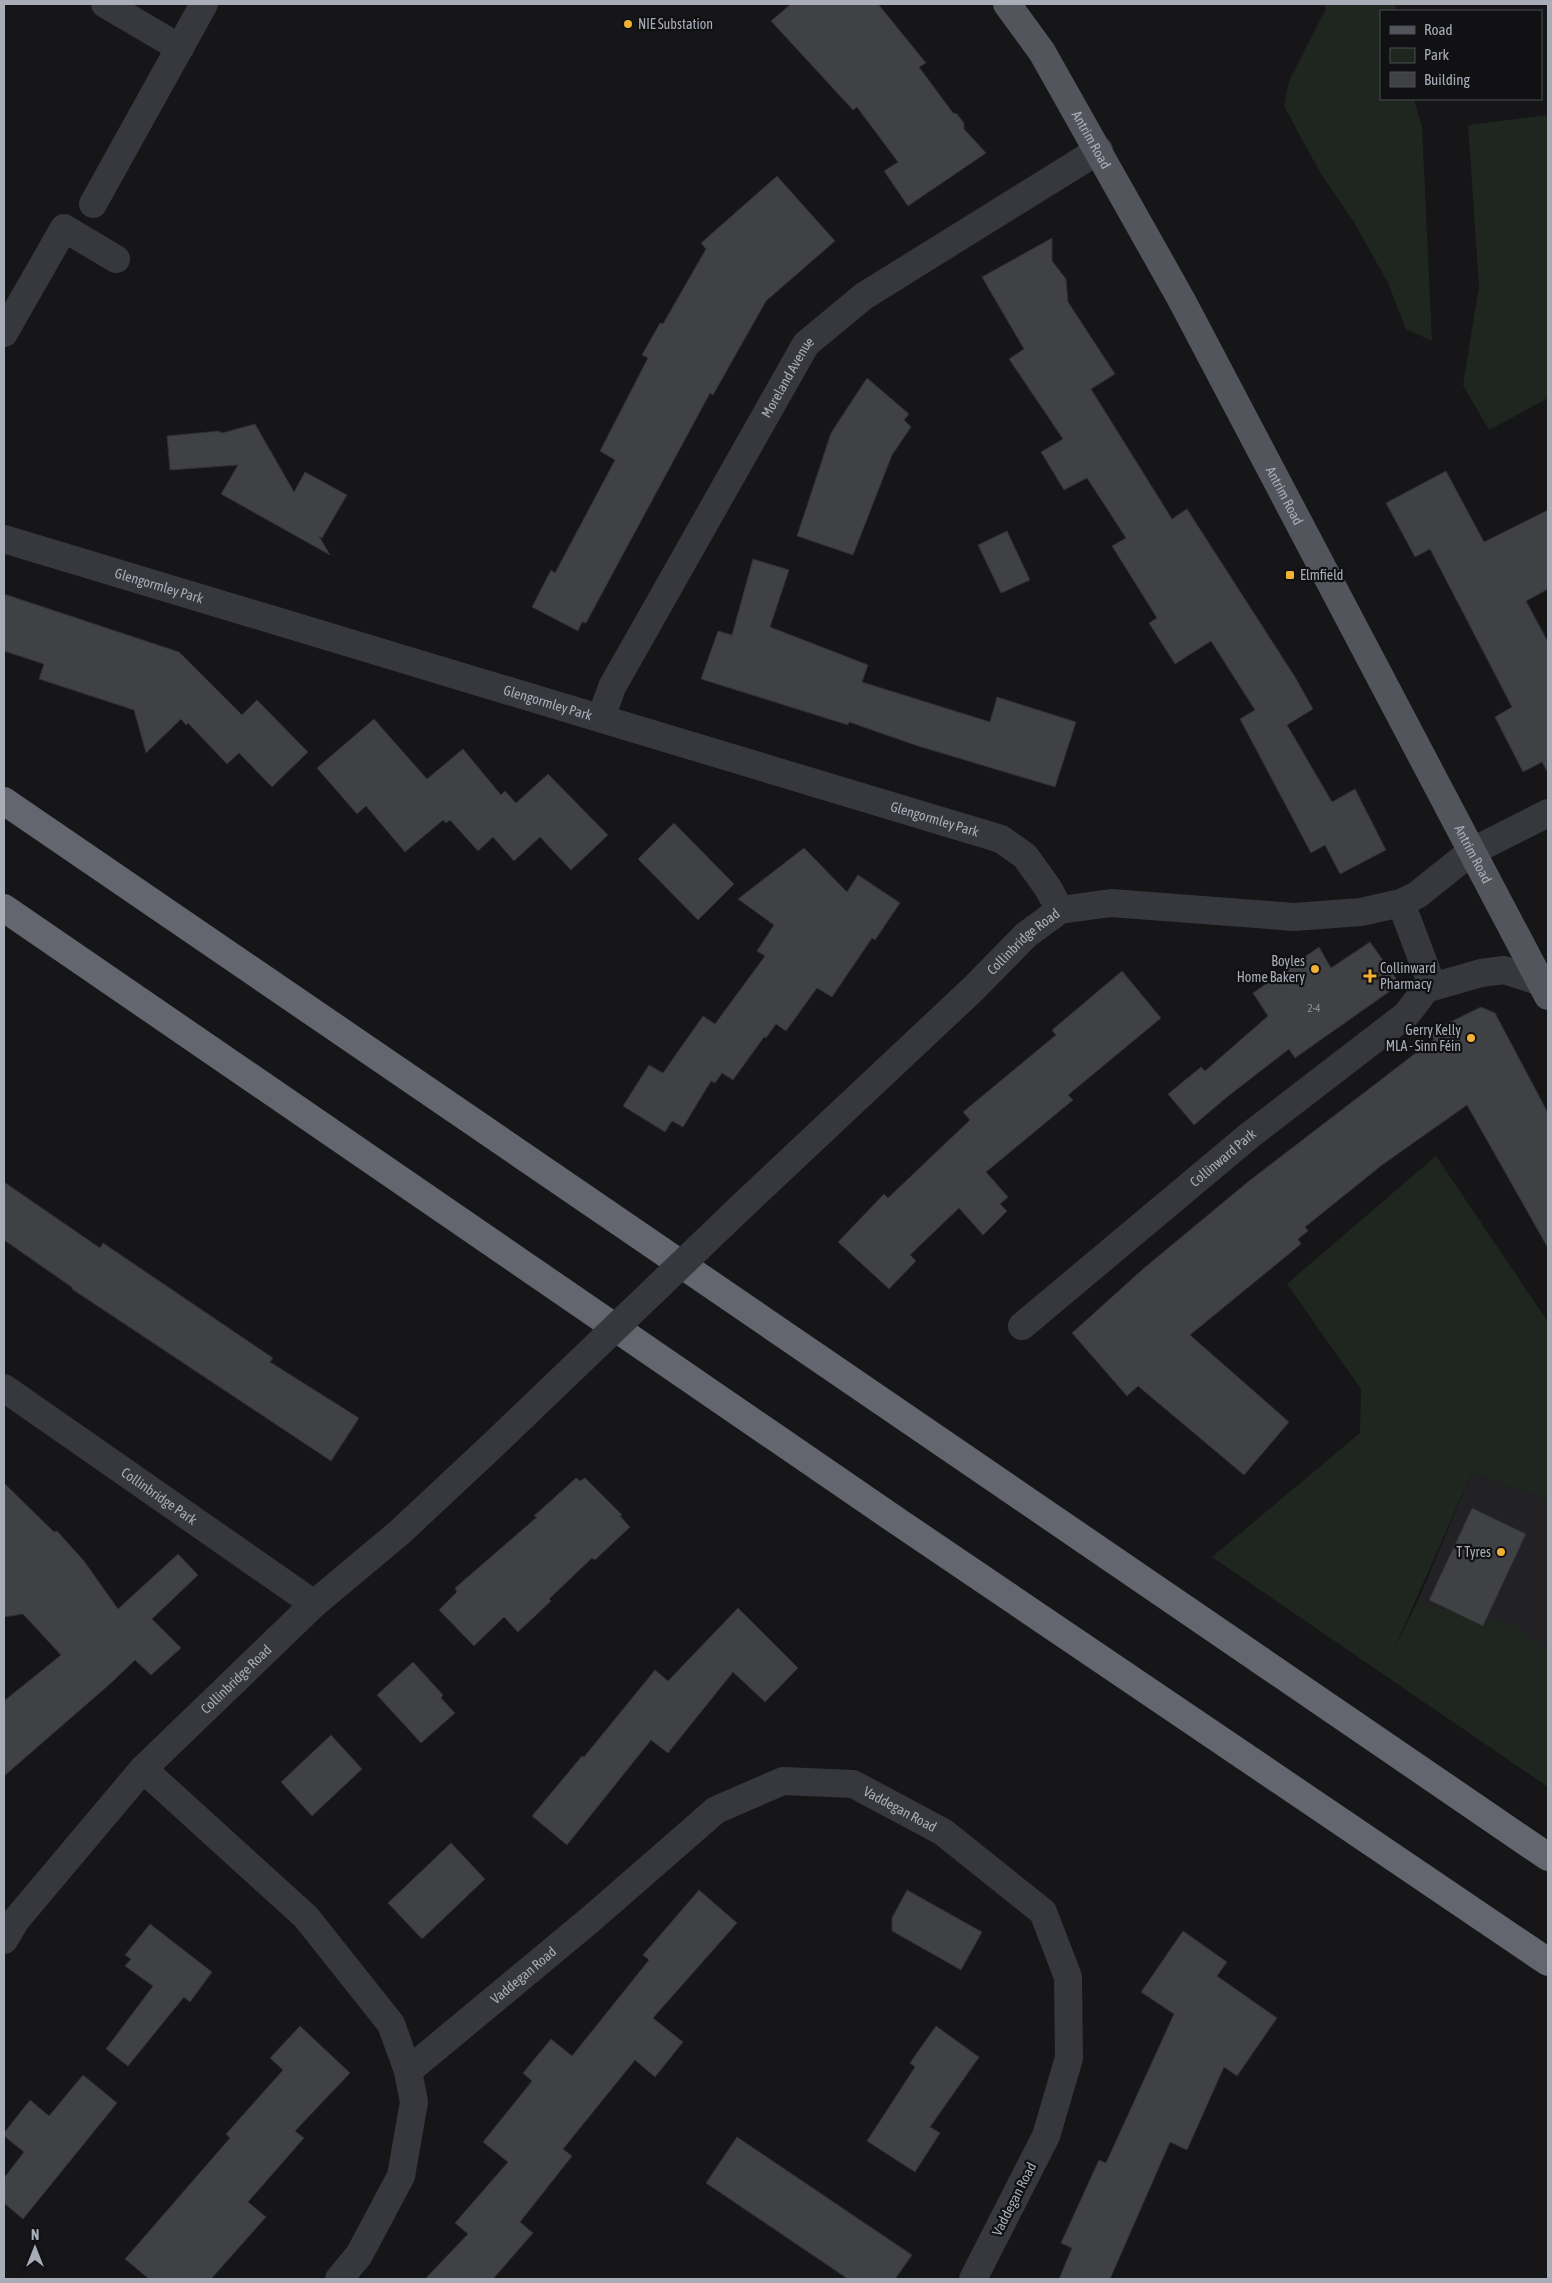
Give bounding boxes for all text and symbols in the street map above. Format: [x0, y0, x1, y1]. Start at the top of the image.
legend [1380, 10, 1542, 100]
place label: NIE Substation [638, 16, 713, 32]
marker: NIE Substation [622, 18, 634, 30]
text: Road [1424, 21, 1453, 38]
text: Park [1424, 46, 1449, 63]
text: Building [1424, 71, 1470, 88]
street label: Antrim Road [1069, 108, 1114, 171]
street label: Moreland Avenue [758, 333, 817, 421]
street label: Antrim Road [1263, 464, 1306, 528]
street label: Glengormley Park [113, 565, 205, 607]
place label: Elmfield [1300, 567, 1343, 583]
marker: Elmfield [1284, 569, 1296, 581]
street label: Glengormley Park [502, 682, 594, 724]
street label: Glengormley Park [889, 798, 981, 840]
street label: Antrim Road [1451, 822, 1495, 886]
street label: Collinbridge Road [984, 905, 1063, 978]
place label: Boyles Home Bakery [1237, 953, 1305, 985]
place label: Collinward Pharmacy [1380, 960, 1436, 992]
marker: Boyles Home Bakery [1309, 963, 1321, 975]
marker: Collinward Pharmacy [1364, 970, 1376, 982]
house number: 2-4 [1307, 1002, 1321, 1014]
place label: Gerry Kelly MLA - Sinn Féin [1386, 1022, 1461, 1054]
marker: Gerry Kelly MLA - Sinn Féin [1465, 1032, 1477, 1044]
street label: Collinward Park [1187, 1125, 1259, 1190]
street label: Collinbridge Park [118, 1464, 200, 1528]
place label: T Tyres [1456, 1544, 1491, 1560]
marker: T Tyres [1495, 1546, 1507, 1558]
street label: Collinbridge Road [198, 1642, 275, 1717]
street label: Vaddegan Road [861, 1783, 939, 1835]
street label: Vaddegan Road [487, 1943, 559, 2007]
street label: Vaddegan Road [989, 2160, 1039, 2238]
north arrow [10, 2223, 60, 2273]
text: N [31, 2227, 39, 2243]

